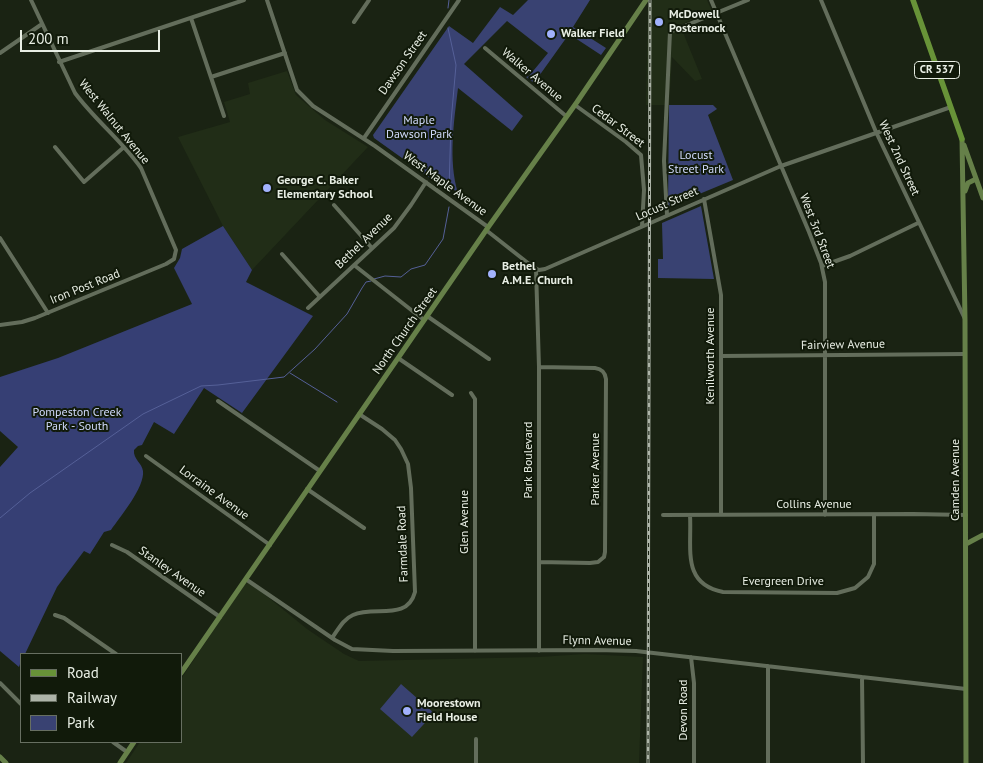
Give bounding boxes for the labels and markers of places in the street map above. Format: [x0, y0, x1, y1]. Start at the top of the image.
place label: McDowell Posternock [669, 8, 725, 36]
marker: McDowell Posternock [653, 16, 665, 28]
place label: Walker Field [561, 27, 625, 41]
marker: Walker Field [545, 28, 557, 40]
place label: George C. Baker Elementary School [277, 174, 373, 202]
marker: George C. Baker Elementary School [261, 182, 273, 194]
place label: Bethel A.M.E. Church [502, 260, 573, 288]
marker: Bethel A.M.E. Church [486, 268, 498, 280]
place label: Moorestown Field House [417, 697, 481, 725]
marker: Moorestown Field House [401, 705, 413, 717]

